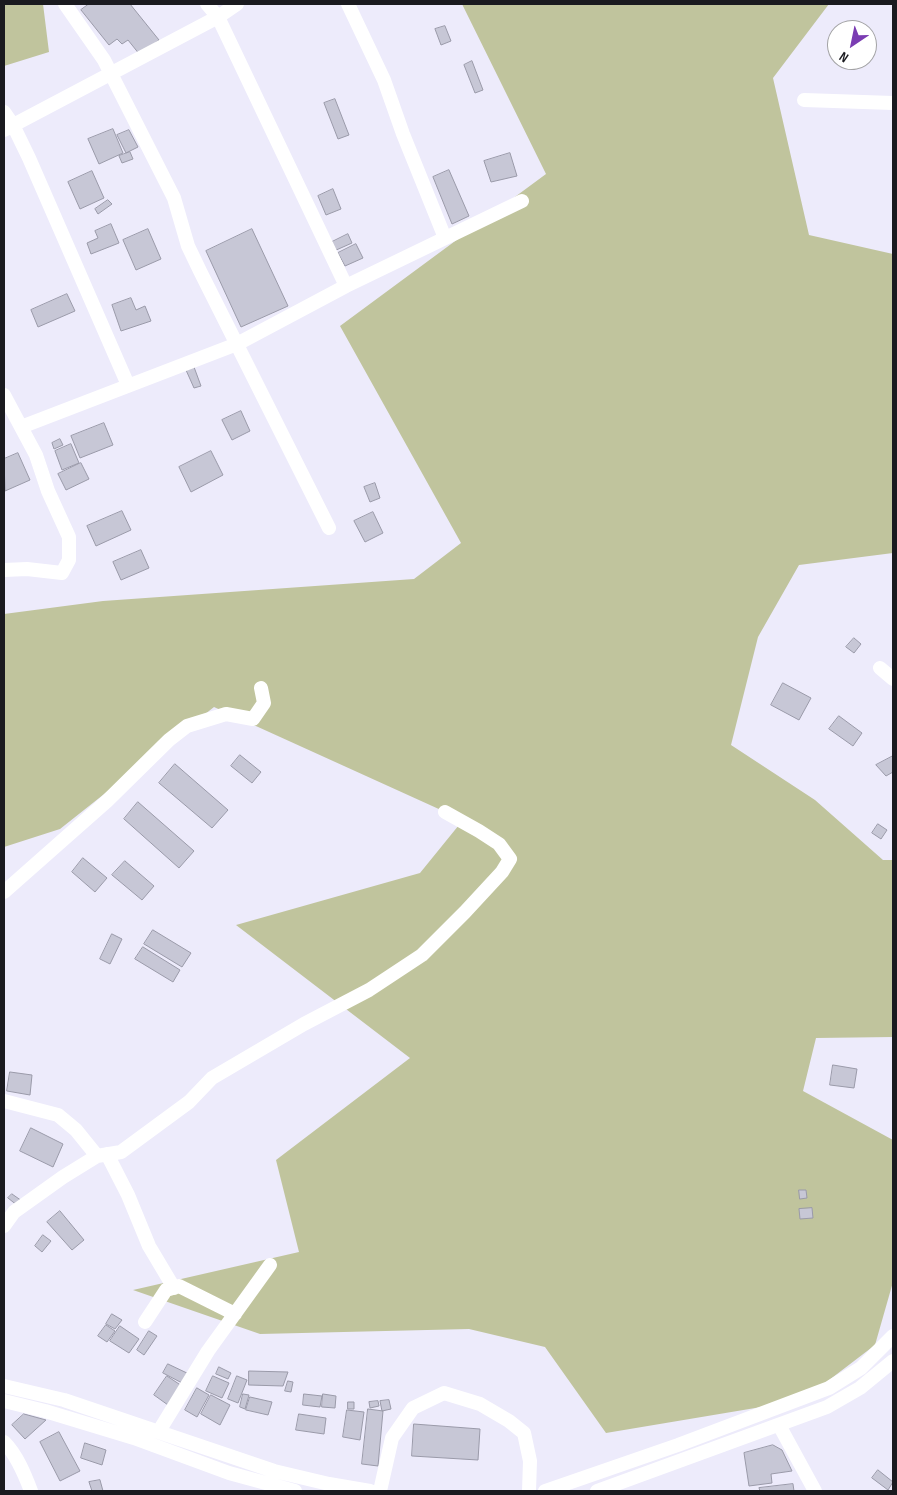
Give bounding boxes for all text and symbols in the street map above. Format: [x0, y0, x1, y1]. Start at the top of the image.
north arrow [827, 20, 877, 70]
text: N [836, 48, 852, 66]

